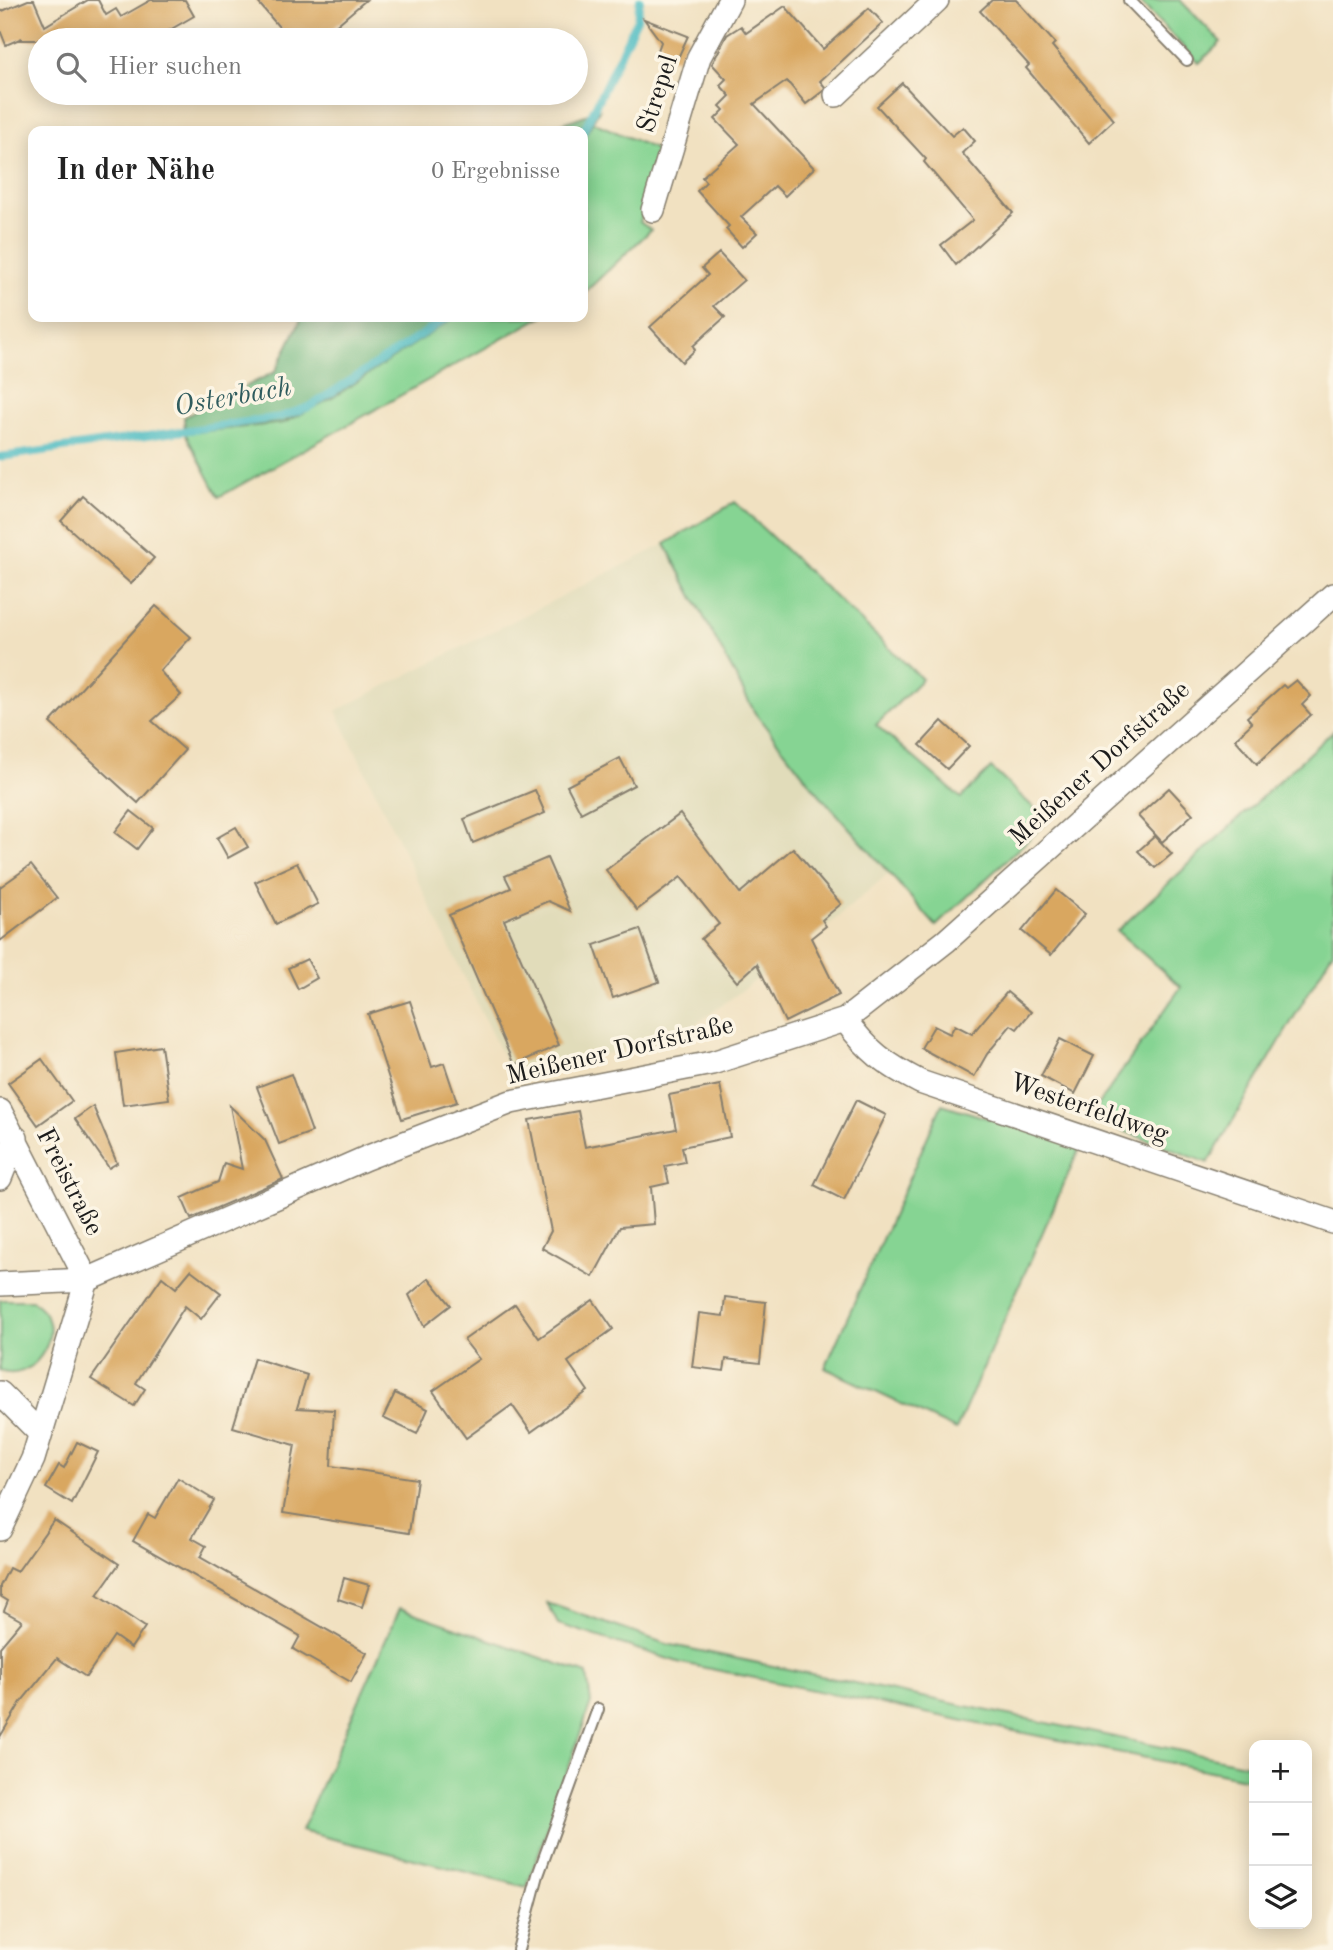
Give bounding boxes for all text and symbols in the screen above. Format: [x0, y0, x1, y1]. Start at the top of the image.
search box [28, 28, 588, 105]
icon: search [52, 48, 90, 86]
street label: Strepel [633, 52, 683, 136]
text: Hier suchen [108, 54, 242, 80]
text: In der Nähe [56, 156, 215, 186]
text: 0 Ergebnisse [431, 160, 560, 183]
water label: Osterbach [172, 374, 294, 422]
street label: Meißener Dorfstraße [1005, 677, 1195, 851]
street label: Meißener Dorfstraße [504, 1012, 736, 1090]
street label: Westerfeldweg [1006, 1070, 1172, 1148]
street label: Freistraße [31, 1124, 107, 1240]
map controls [1249, 1740, 1312, 1929]
button: + [1249, 1740, 1312, 1803]
button: − [1249, 1803, 1312, 1866]
button: layers [1249, 1866, 1312, 1929]

